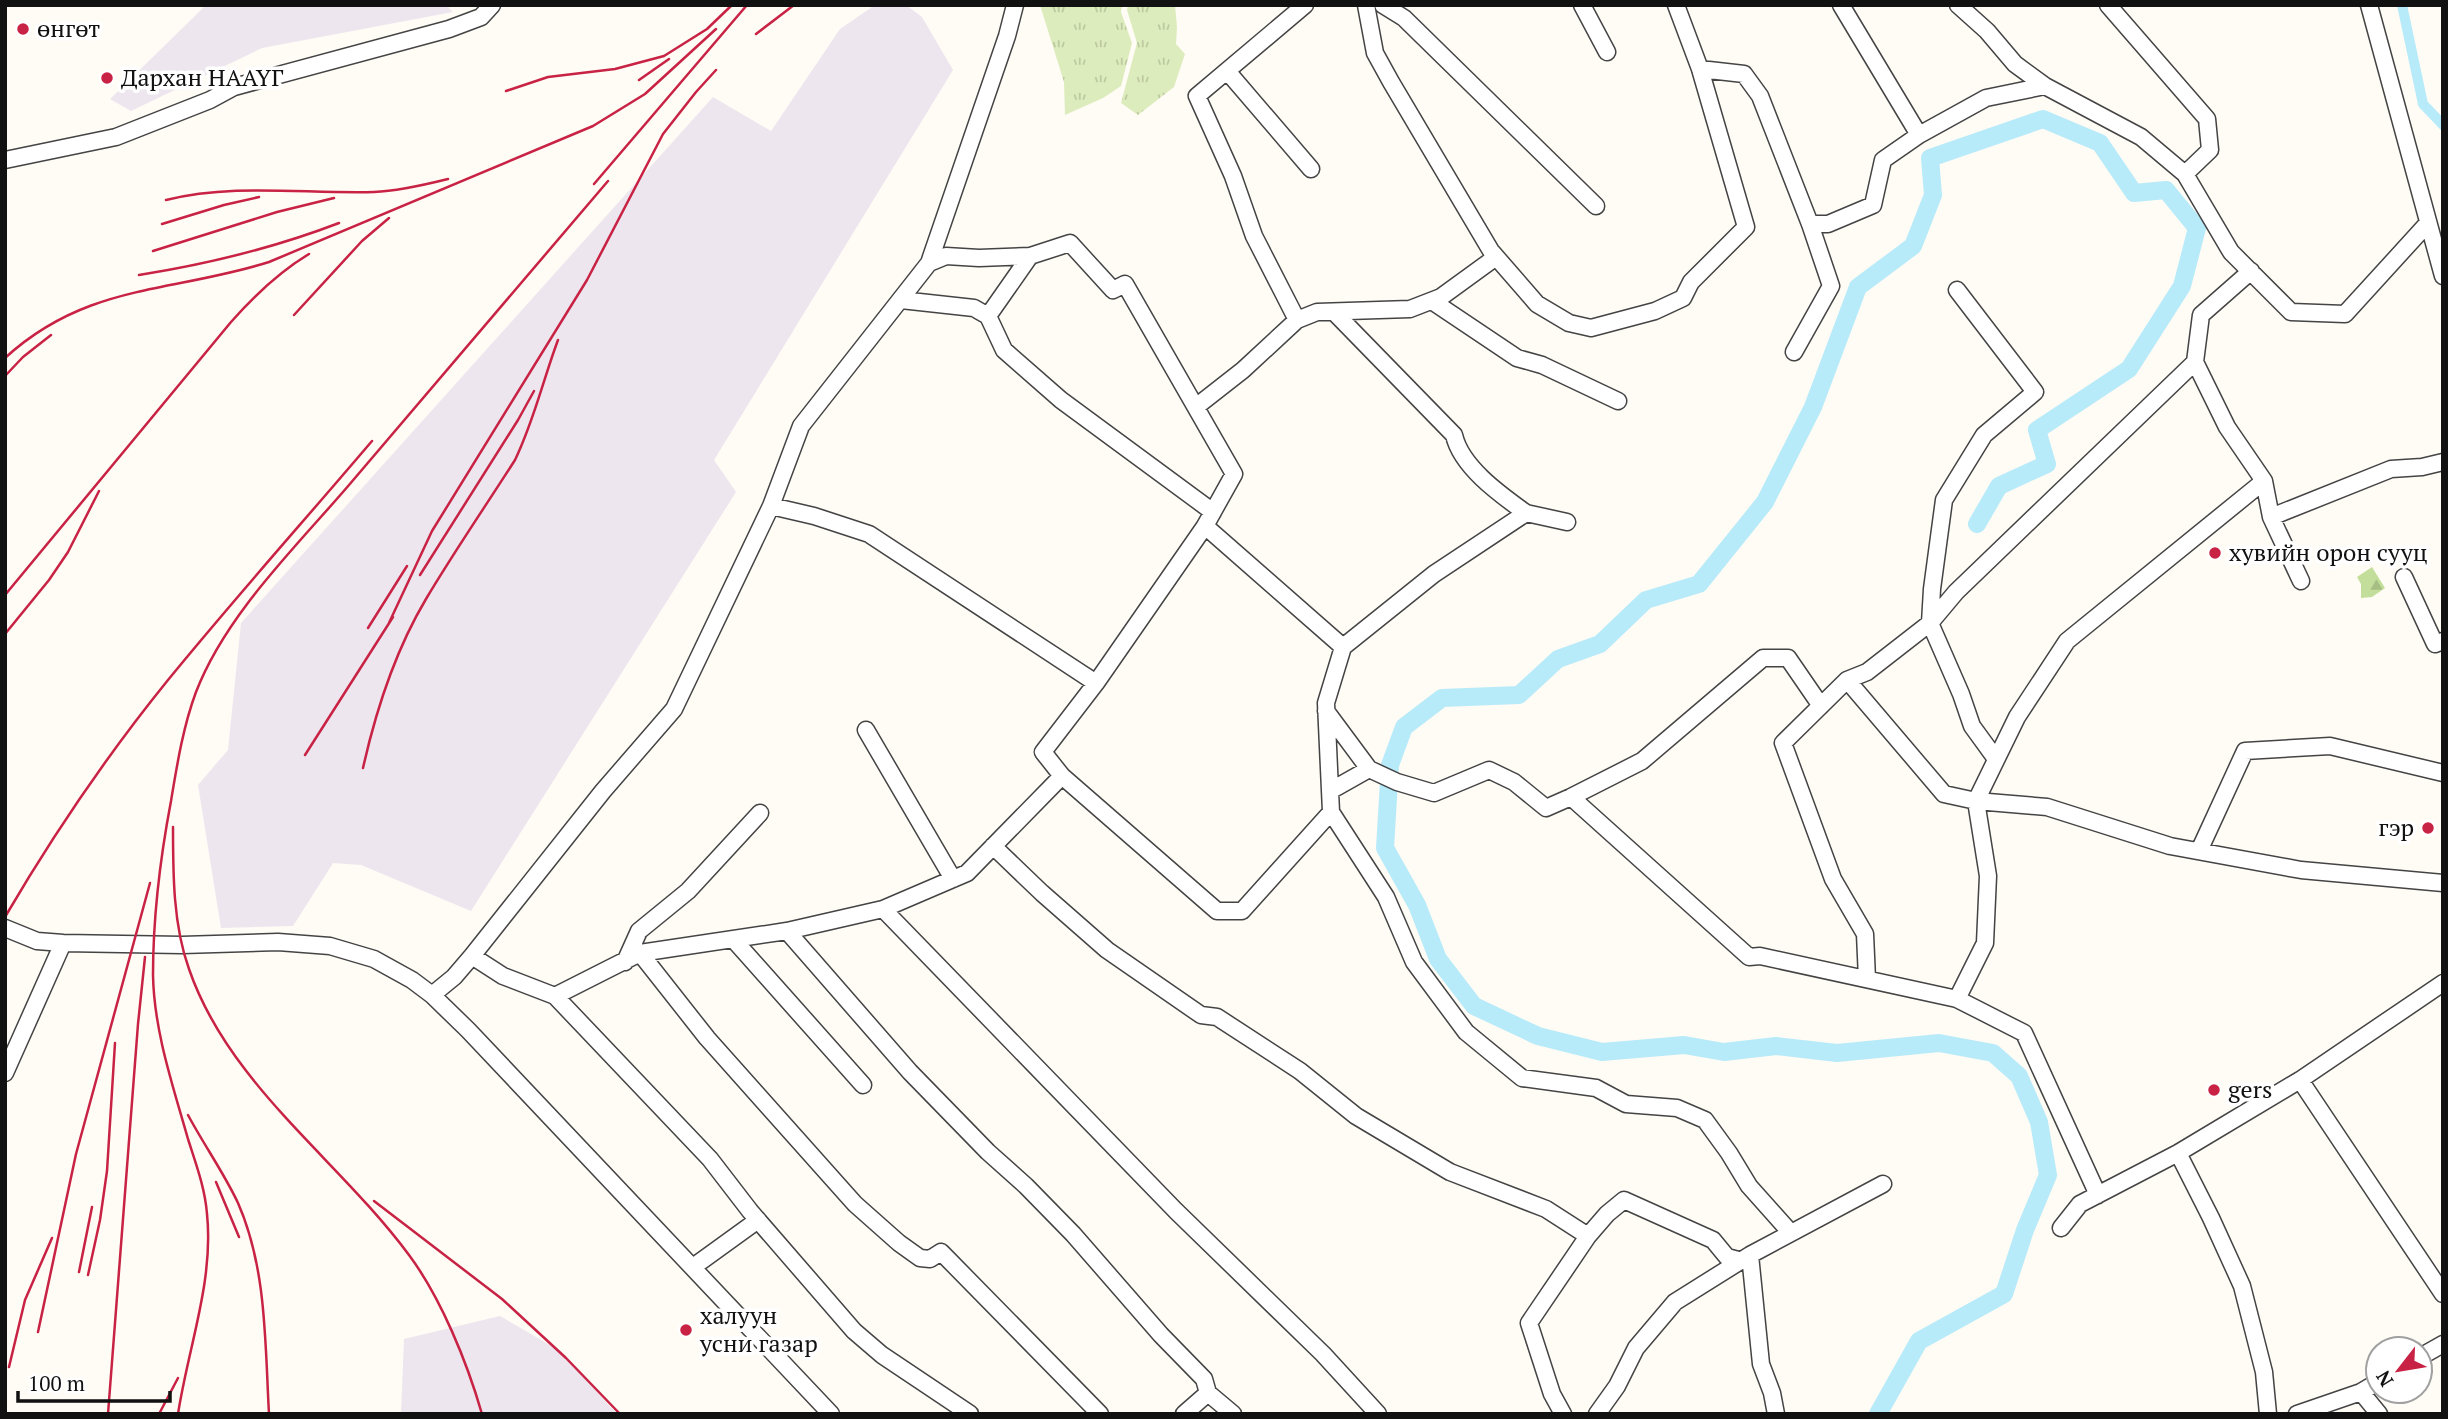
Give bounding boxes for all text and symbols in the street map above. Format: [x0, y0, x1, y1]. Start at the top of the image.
place label: өнгөт [37, 12, 100, 44]
marker: өнгөт [15, 21, 31, 37]
place label: Дархан НААҮГ [121, 61, 283, 93]
marker: Дархан НААҮГ [99, 70, 115, 86]
place label: хувийн орон сууц [2229, 536, 2428, 568]
marker: хувийн орон сууц [2207, 545, 2223, 561]
place label: гэр [2378, 811, 2414, 843]
marker: гэр [2420, 820, 2436, 836]
place label: gers [2228, 1073, 2272, 1105]
marker: gers [2206, 1082, 2222, 1098]
place label: халуун усни газар [699, 1299, 818, 1359]
marker: халуун усни газар [678, 1322, 694, 1338]
north arrow [2364, 1335, 2434, 1405]
scale bar [18, 1360, 170, 1404]
text: N [2369, 1366, 2398, 1392]
text: 100 m [28, 1369, 85, 1397]

